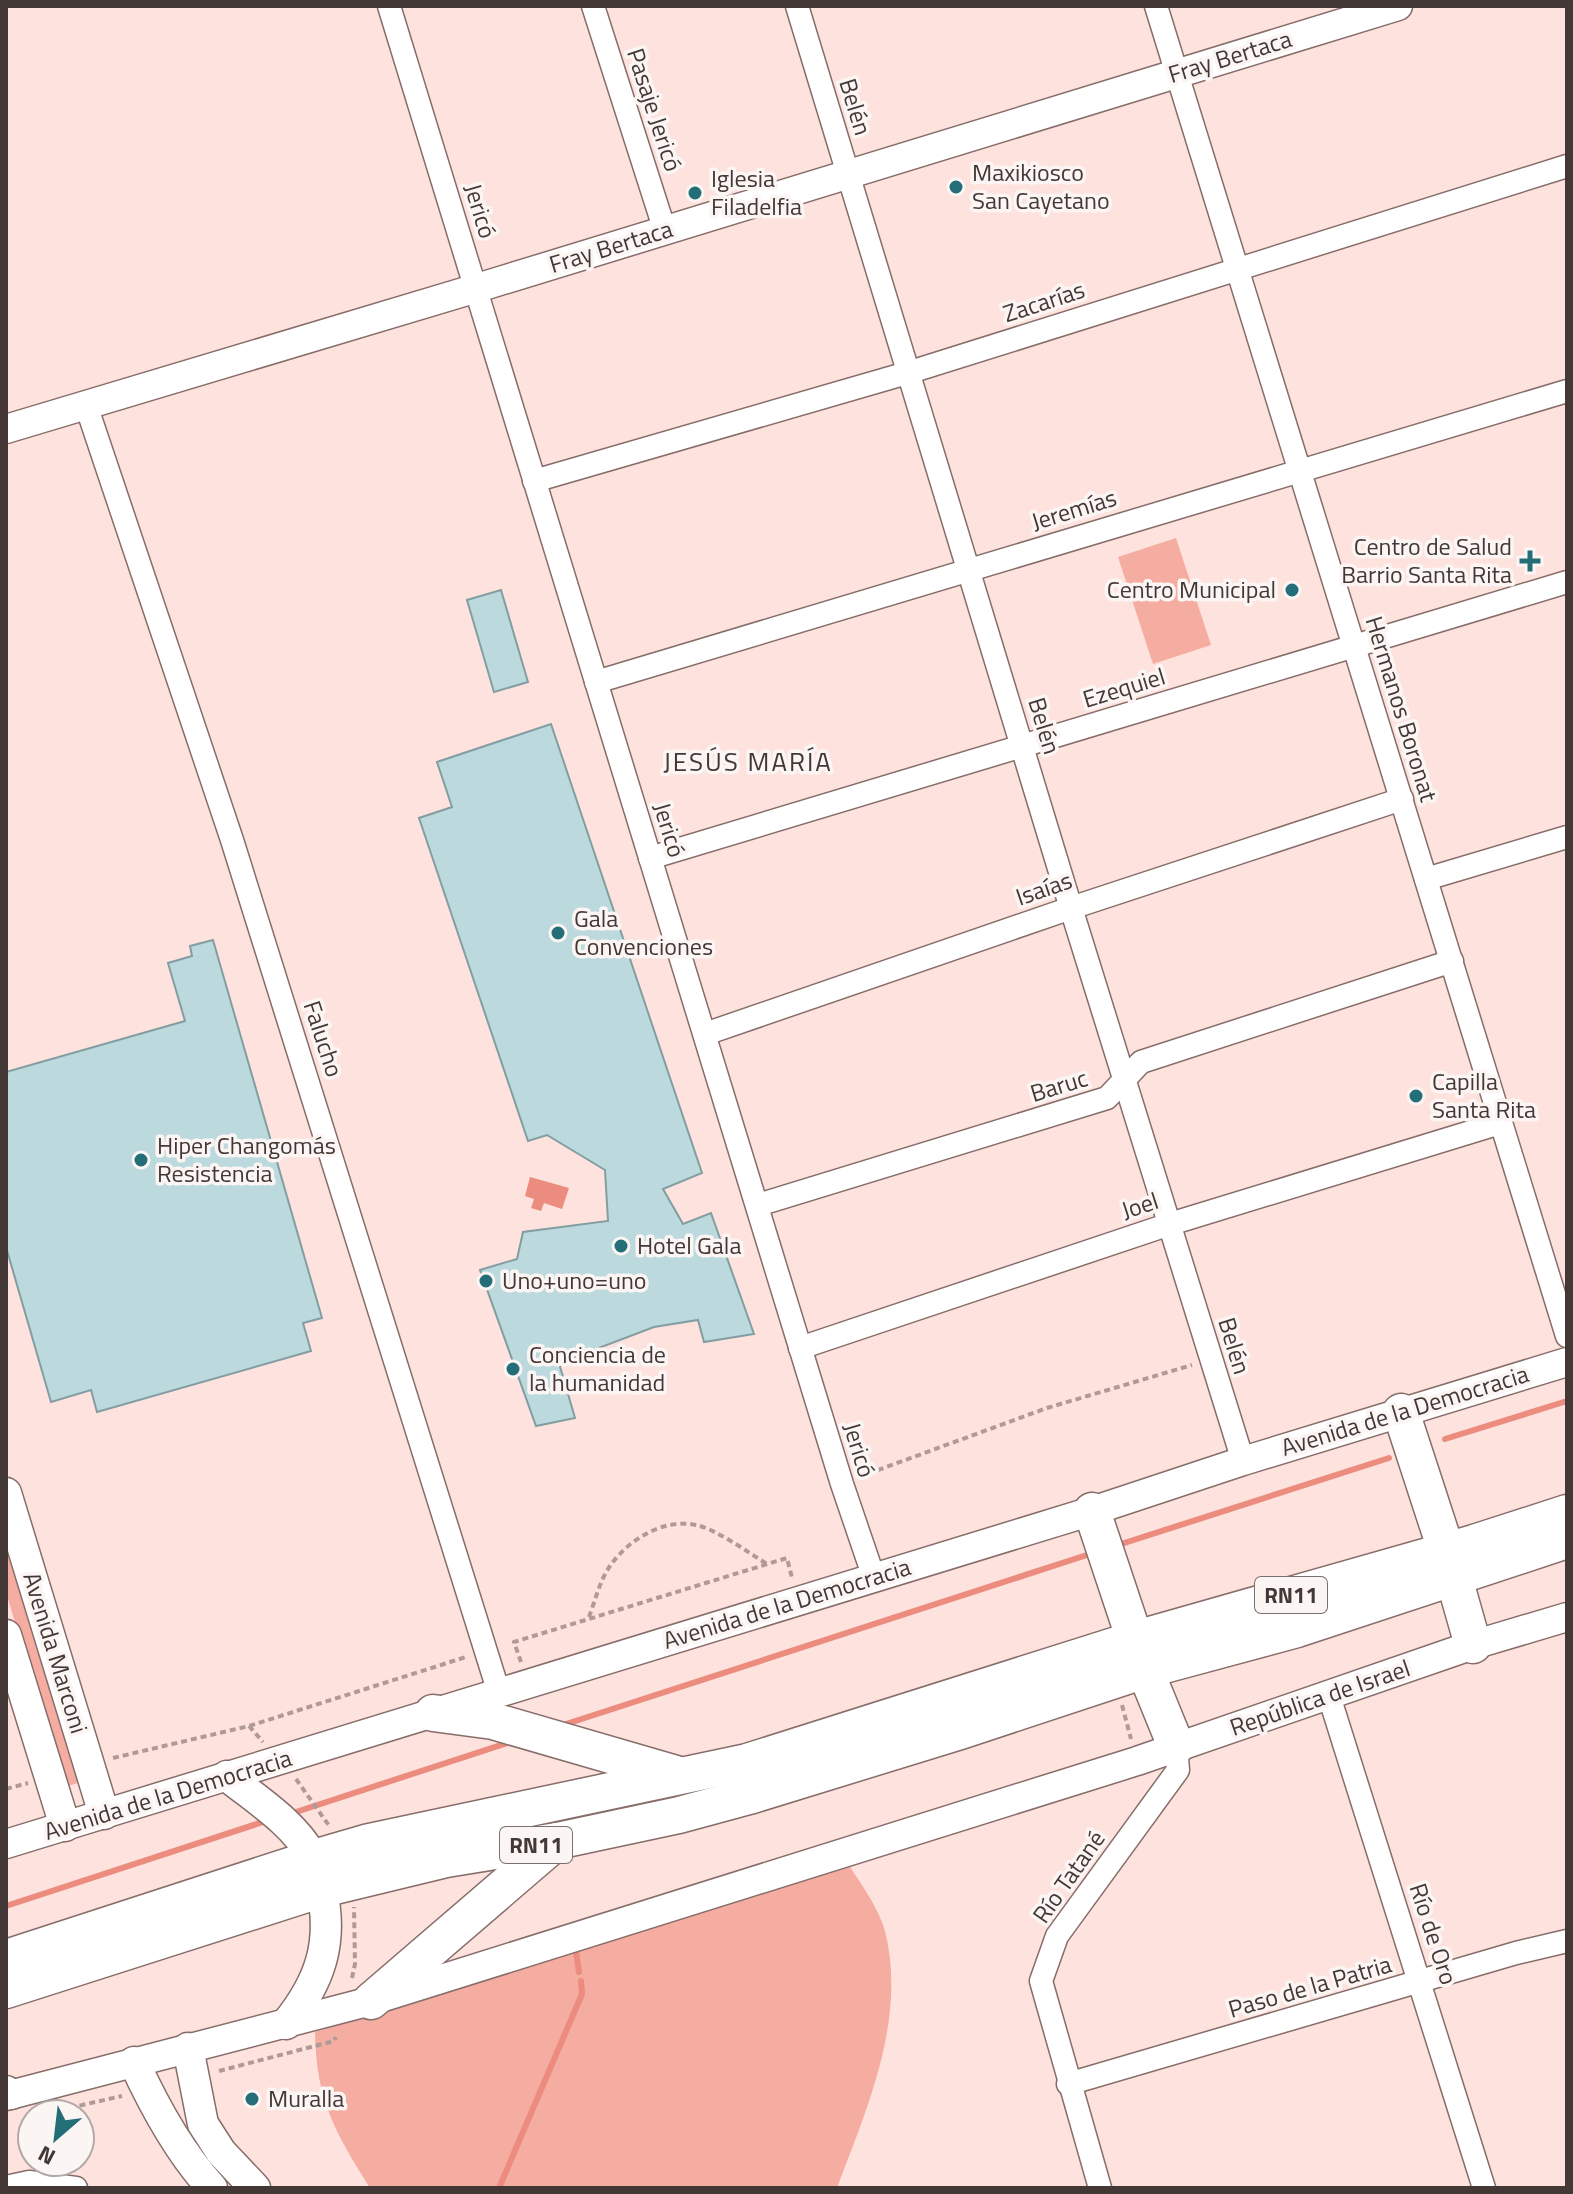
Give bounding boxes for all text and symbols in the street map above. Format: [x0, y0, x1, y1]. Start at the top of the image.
street label: Fray Bertaca [1164, 20, 1296, 92]
street label: Pasaje Jericó [618, 44, 692, 176]
street label: Belén [830, 74, 882, 139]
place label: Maxikiosco San Cayetano [972, 154, 1110, 218]
place label: Iglesia Filadelfia [711, 160, 802, 224]
marker: Maxikiosco San Cayetano [947, 178, 965, 196]
street label: Jericó [456, 179, 506, 243]
marker: Iglesia Filadelfia [686, 184, 704, 202]
street label: Fray Bertaca [545, 210, 677, 282]
street label: Zacarías [998, 271, 1089, 331]
street label: Jeremías [1027, 479, 1121, 539]
place label: Centro de Salud Barrio Santa Rita [1341, 528, 1512, 592]
marker: Centro de Salud Barrio Santa Rita [1519, 550, 1541, 572]
place label: Centro Municipal [1107, 571, 1276, 607]
marker: Centro Municipal [1283, 581, 1301, 599]
street label: Hermanos Boronat [1357, 612, 1447, 806]
street label: Ezequiel [1078, 657, 1169, 717]
street label: Belén [1019, 693, 1071, 758]
district label: JESÚS MARÍA [663, 742, 833, 781]
street label: Jericó [645, 798, 695, 862]
street label: Isaías [1011, 862, 1077, 914]
place label: Gala Convenciones [574, 900, 713, 964]
marker: Gala Convenciones [549, 924, 567, 942]
street label: Falucho [295, 996, 353, 1081]
street label: Baruc [1026, 1059, 1092, 1111]
place label: Capilla Santa Rita [1432, 1063, 1536, 1127]
marker: Capilla Santa Rita [1407, 1087, 1425, 1105]
place label: Hiper Changomás Resistencia [157, 1127, 336, 1191]
marker: Hiper Changomás Resistencia [132, 1151, 150, 1169]
street label: Joel [1116, 1182, 1163, 1228]
place label: Hotel Gala [637, 1227, 741, 1263]
marker: Hotel Gala [612, 1237, 630, 1255]
place label: Uno+uno=uno [502, 1262, 647, 1298]
marker: Uno+uno=uno [477, 1272, 495, 1290]
street label: Belén [1209, 1313, 1261, 1378]
place label: Conciencia de la humanidad [529, 1336, 666, 1400]
street label: Avenida de la Democracia [1276, 1355, 1533, 1465]
marker: Conciencia de la humanidad [504, 1360, 522, 1378]
street label: Jericó [835, 1418, 885, 1482]
street label: Avenida de la Democracia [658, 1548, 915, 1658]
street label: Avenida Marconi [14, 1568, 98, 1738]
road number: RN11 [1255, 1577, 1327, 1613]
street label: República de Israel [1225, 1649, 1415, 1745]
street label: Avenida de la Democracia [39, 1739, 296, 1849]
street label: Río Tatané [1023, 1823, 1113, 1930]
road number: RN11 [500, 1827, 572, 1863]
street label: Río de Oro [1401, 1878, 1467, 1989]
street label: Paso de la Patria [1224, 1946, 1396, 2027]
place label: Muralla [268, 2080, 344, 2116]
marker: Muralla [243, 2090, 261, 2108]
north arrow [16, 2098, 96, 2178]
text: N [32, 2137, 61, 2174]

